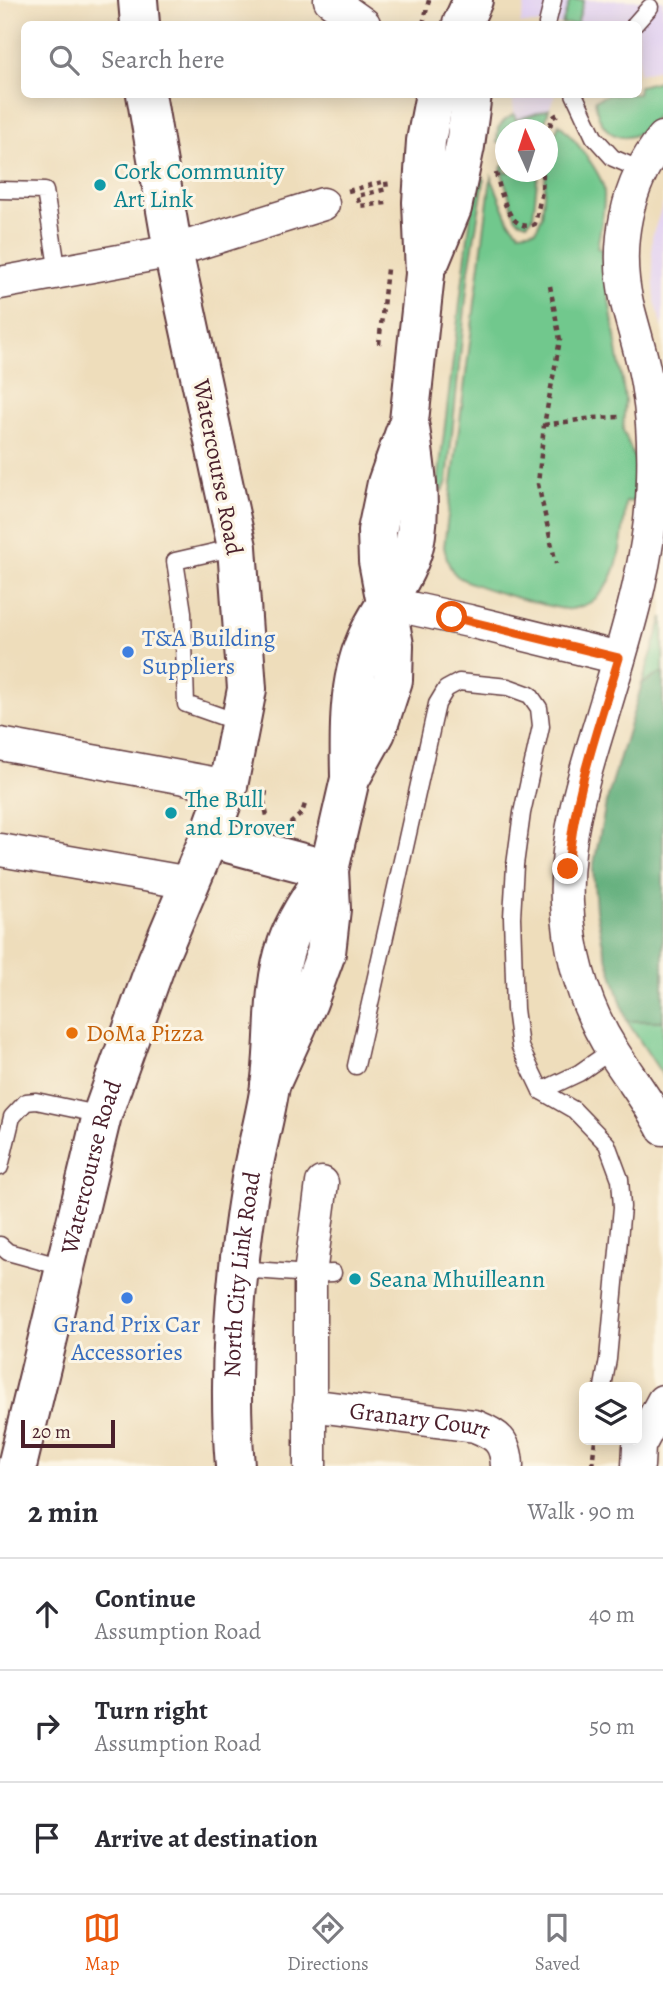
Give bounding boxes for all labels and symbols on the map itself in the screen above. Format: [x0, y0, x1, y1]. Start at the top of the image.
north arrow [495, 119, 558, 182]
place label: Cork Community Art Link [113, 155, 285, 215]
marker: Cork Community Art Link [92, 177, 108, 193]
street label: Watercourse Road [185, 375, 251, 558]
route start [436, 601, 467, 632]
place label: T&A Building Suppliers [142, 622, 275, 682]
marker: T&A Building Suppliers [120, 644, 136, 660]
place label: The Bull and Drover [185, 783, 295, 843]
marker: The Bull and Drover [163, 805, 179, 821]
route end [552, 853, 583, 884]
place label: DoMa Pizza [86, 1017, 205, 1049]
marker: DoMa Pizza [64, 1025, 80, 1041]
street label: Watercourse Road [53, 1076, 129, 1258]
street label: North City Link Road [216, 1169, 268, 1378]
place label: Seana Mhuilleann [369, 1263, 545, 1295]
marker: Seana Mhuilleann [347, 1271, 363, 1287]
marker: Grand Prix Car Accessories [119, 1290, 135, 1306]
place label: Grand Prix Car Accessories [54, 1308, 200, 1368]
street label: Granary Court [348, 1394, 496, 1447]
scale bar [21, 1417, 116, 1449]

